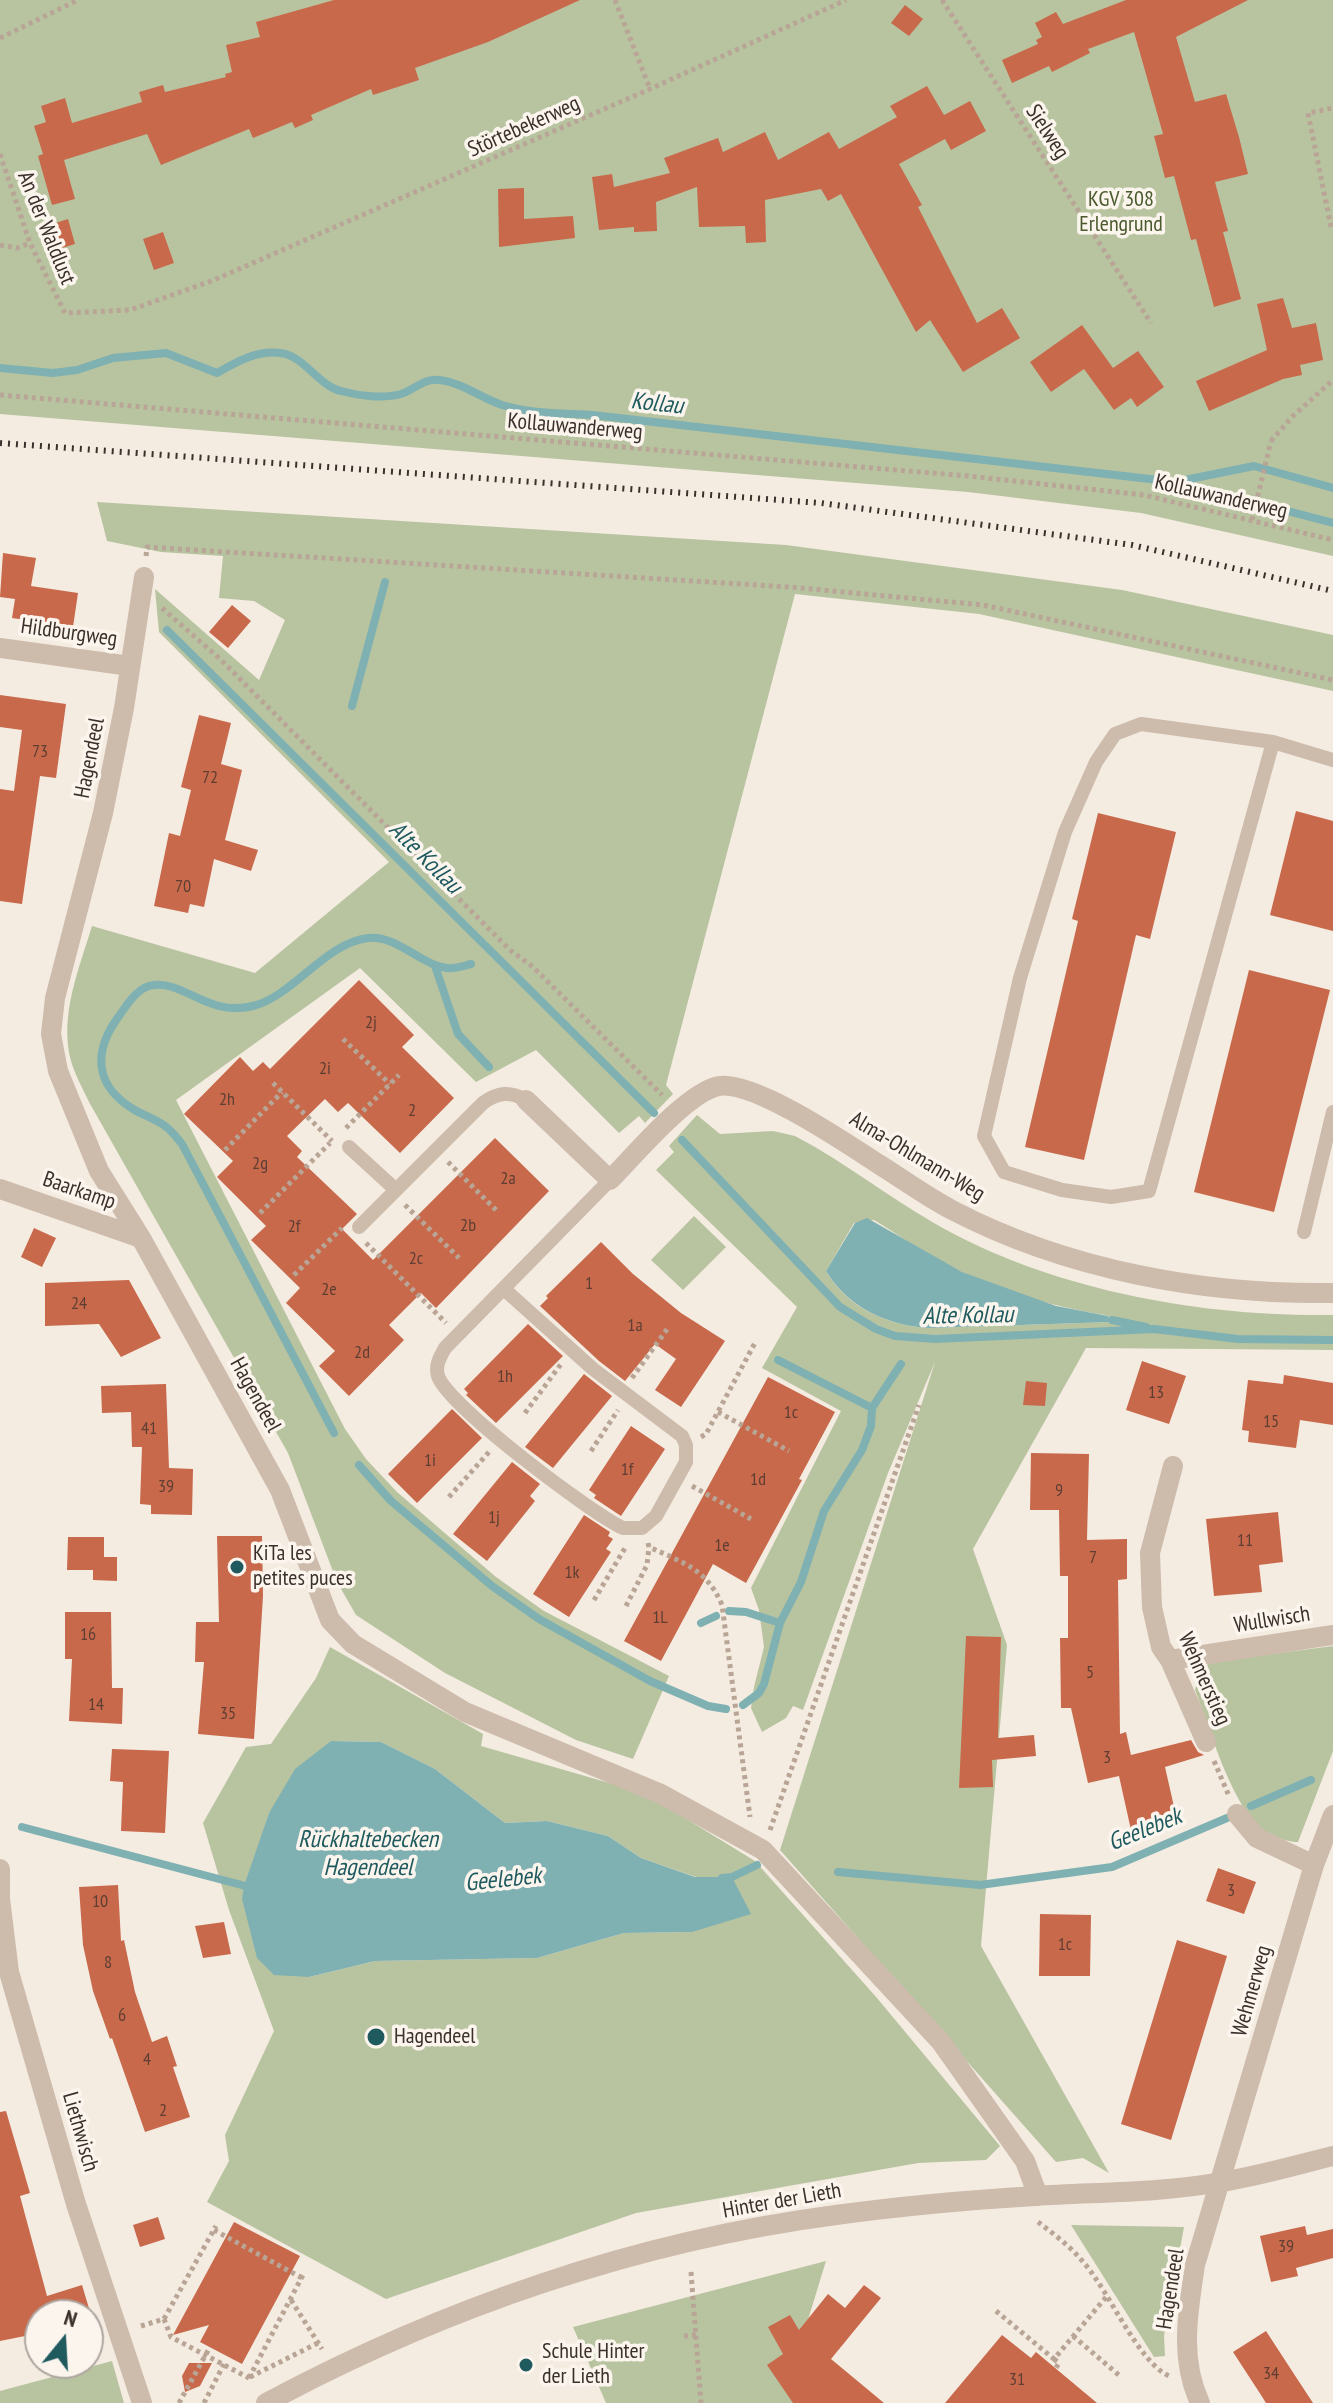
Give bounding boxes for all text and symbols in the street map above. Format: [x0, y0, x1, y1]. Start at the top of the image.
street label: Störtebekerweg [464, 91, 584, 163]
street label: Sielweg [1020, 100, 1074, 164]
street label: An der Waldlust [11, 168, 81, 288]
park label: KGV 308 Erlengrund [1079, 187, 1163, 238]
water label: Kollau [629, 387, 685, 421]
street label: Kollauwanderweg [506, 408, 644, 446]
street label: Kollauwanderweg [1152, 469, 1290, 525]
street label: Hildburgweg [19, 613, 119, 653]
street label: Hagendeel [69, 715, 111, 801]
house number: 73 [32, 741, 48, 763]
house number: 72 [202, 767, 218, 789]
water label: Alte Kollau [383, 816, 467, 900]
house number: 70 [175, 876, 191, 898]
house number: 2j [365, 1012, 377, 1034]
house number: 2i [319, 1058, 331, 1080]
house number: 2h [219, 1089, 235, 1111]
house number: 2 [408, 1100, 416, 1122]
street label: Alma-Ohlmann-Weg [845, 1106, 989, 1208]
house number: 2g [252, 1153, 268, 1175]
street label: Baarkamp [39, 1166, 119, 1216]
house number: 2a [500, 1168, 516, 1190]
house number: 2b [460, 1215, 476, 1237]
house number: 2f [288, 1216, 300, 1238]
house number: 2c [409, 1248, 423, 1270]
house number: 1 [585, 1273, 593, 1295]
house number: 2e [321, 1279, 337, 1301]
house number: 24 [71, 1293, 87, 1315]
water label: Alte Kollau [922, 1301, 1014, 1331]
house number: 1a [627, 1315, 643, 1337]
house number: 2d [354, 1342, 370, 1364]
street label: Hagendeel [224, 1353, 286, 1437]
house number: 1h [497, 1366, 513, 1388]
house number: 13 [1148, 1382, 1164, 1404]
house number: 1c [784, 1402, 798, 1424]
house number: 15 [1263, 1411, 1279, 1433]
house number: 41 [141, 1418, 157, 1440]
house number: 1i [424, 1450, 436, 1472]
house number: 1f [621, 1459, 633, 1481]
house number: 1d [750, 1469, 766, 1491]
house number: 39 [158, 1476, 174, 1498]
house number: 9 [1055, 1480, 1063, 1502]
house number: 1j [488, 1507, 500, 1529]
house number: 11 [1237, 1530, 1253, 1552]
house number: 1e [714, 1535, 730, 1557]
place label: KiTa les petites puces [253, 1541, 353, 1592]
house number: 7 [1089, 1547, 1097, 1569]
marker: KiTa les petites puces [228, 1558, 246, 1576]
house number: 1k [564, 1562, 580, 1584]
street label: Wullwisch [1232, 1601, 1312, 1639]
house number: 1L [652, 1607, 668, 1629]
house number: 16 [80, 1624, 96, 1646]
street label: Wehmerstieg [1172, 1628, 1236, 1730]
house number: 5 [1086, 1662, 1094, 1684]
house number: 14 [88, 1694, 104, 1716]
house number: 35 [220, 1703, 236, 1725]
house number: 3 [1103, 1747, 1111, 1769]
water label: Geelebek [1104, 1802, 1186, 1858]
water label: Rückhaltebecken Hagendeel [298, 1826, 438, 1882]
water label: Geelebek [463, 1862, 543, 1898]
house number: 3 [1227, 1880, 1235, 1902]
house number: 10 [92, 1891, 108, 1913]
house number: 1c [1058, 1934, 1072, 1956]
street label: Wehmerweg [1226, 1942, 1278, 2040]
house number: 8 [104, 1952, 112, 1974]
house number: 6 [118, 2005, 126, 2027]
place label: Hagendeel [394, 2024, 475, 2050]
marker: Hagendeel [365, 2026, 387, 2048]
house number: 4 [143, 2049, 151, 2071]
street label: Liethwisch [56, 2089, 104, 2175]
house number: 2 [159, 2100, 167, 2122]
street label: Hinter der Lieth [721, 2178, 843, 2224]
house number: 39 [1278, 2236, 1294, 2258]
street label: Hagendeel [1152, 2247, 1190, 2331]
north arrow [24, 2299, 104, 2379]
text: N [61, 2303, 81, 2333]
place label: Schule Hinter der Lieth [542, 2339, 645, 2390]
marker: Schule Hinter der Lieth [517, 2356, 535, 2374]
house number: 34 [1263, 2363, 1279, 2385]
house number: 31 [1009, 2369, 1025, 2391]

